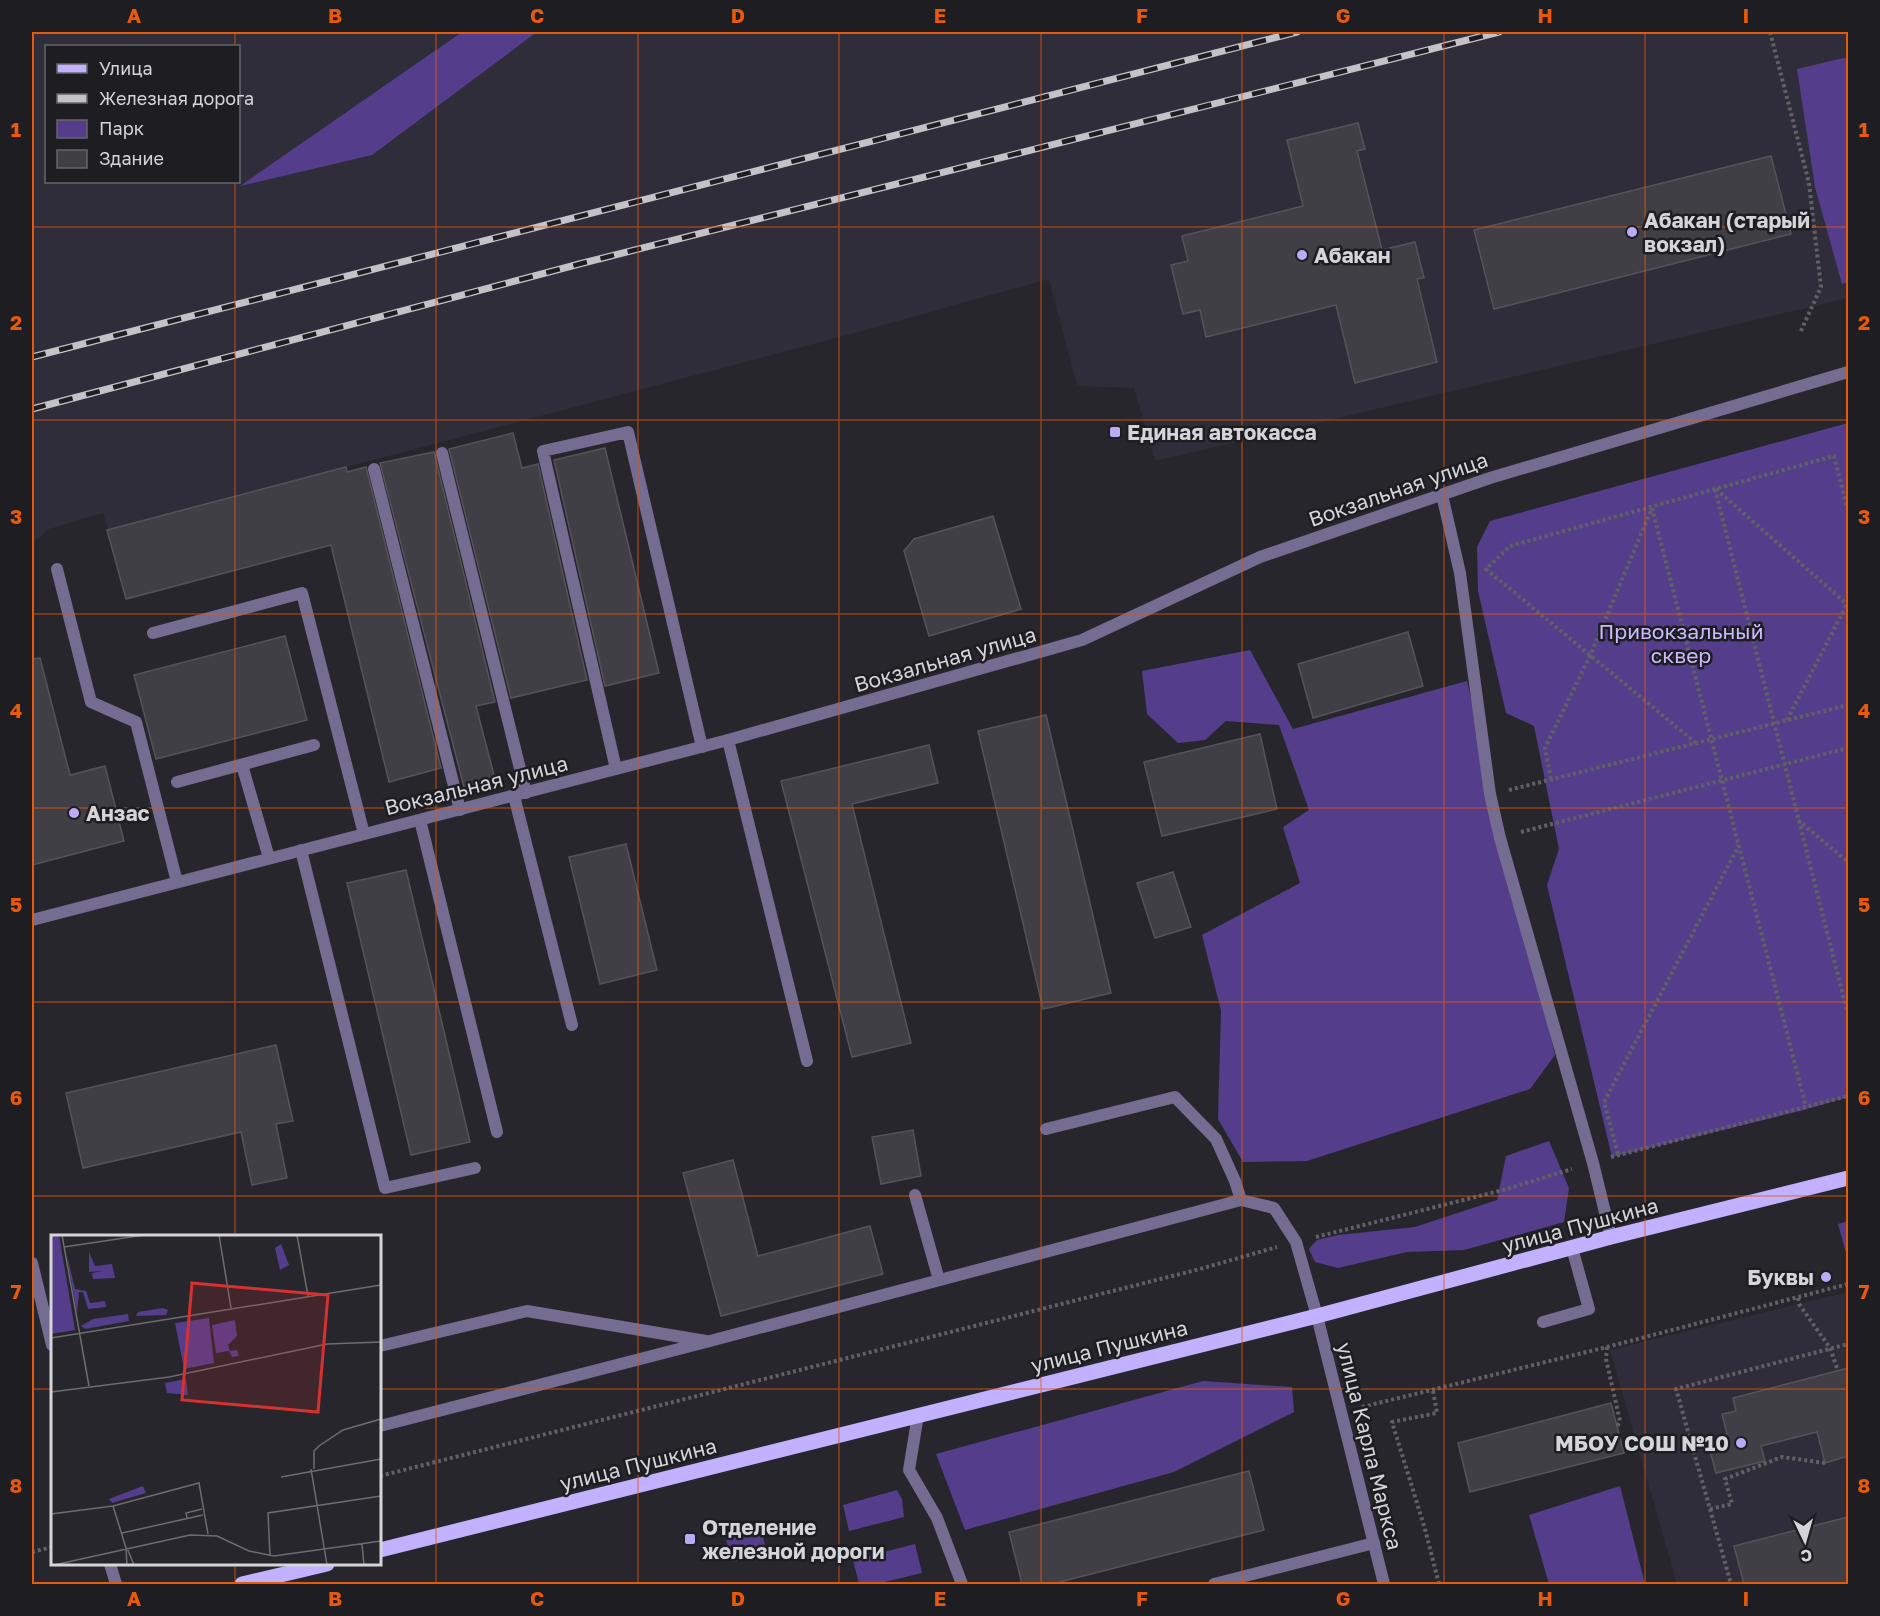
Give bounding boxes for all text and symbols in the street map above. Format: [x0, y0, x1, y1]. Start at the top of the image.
text: A [127, 3, 141, 27]
text: B [328, 3, 342, 27]
text: C [530, 3, 544, 27]
text: D [731, 3, 745, 27]
text: E [934, 3, 946, 27]
text: F [1136, 3, 1148, 27]
text: G [1336, 3, 1350, 27]
text: H [1537, 3, 1553, 27]
text: I [1743, 3, 1749, 27]
legend [45, 45, 240, 183]
text: Улица [99, 57, 153, 79]
text: Железная дорога [99, 87, 254, 109]
text: 1 [11, 117, 21, 141]
text: Парк [99, 117, 144, 139]
text: 1 [1859, 117, 1869, 141]
text: Здание [99, 147, 164, 169]
place label: Абакан (старый вокзал) [1644, 207, 1810, 257]
marker: Абакан (старый вокзал) [1625, 225, 1639, 239]
place label: Абакан [1314, 242, 1391, 268]
marker: Абакан [1295, 248, 1309, 262]
text: 2 [10, 310, 22, 334]
text: 2 [1858, 310, 1870, 334]
place label: Единая автокасса [1127, 419, 1317, 445]
marker: Единая автокасса [1108, 425, 1122, 439]
street label: Вокзальная улица [1305, 446, 1491, 532]
text: 3 [10, 504, 22, 528]
text: 3 [1858, 504, 1870, 528]
park label: Привокзальный сквер [1599, 618, 1763, 668]
street label: Вокзальная улица [851, 621, 1039, 697]
text: 4 [10, 698, 22, 722]
text: 4 [1858, 698, 1870, 722]
street label: Вокзальная улица [382, 750, 570, 820]
place label: Анзас [86, 800, 150, 826]
marker: Анзас [67, 806, 81, 820]
text: 5 [10, 892, 22, 916]
text: 5 [1858, 892, 1870, 916]
text: 6 [10, 1085, 22, 1109]
text: 6 [1858, 1085, 1870, 1109]
street label: улица Пушкина [1499, 1192, 1661, 1258]
inset map [51, 1235, 381, 1565]
place label: Буквы [1747, 1264, 1814, 1290]
marker: Буквы [1819, 1270, 1833, 1284]
text: 7 [11, 1279, 22, 1303]
text: 7 [1859, 1279, 1870, 1303]
street label: улица Пушкина [1028, 1314, 1190, 1378]
street label: улица Карла Маркса [1332, 1339, 1408, 1553]
place label: МБОУ СОШ №10 [1555, 1430, 1729, 1456]
street label: улица Пушкина [557, 1432, 719, 1496]
marker: МБОУ СОШ №10 [1734, 1436, 1748, 1450]
text: 8 [10, 1473, 22, 1497]
text: 8 [1858, 1473, 1870, 1497]
north arrow [1775, 1511, 1835, 1571]
place label: Отделение железной дороги [702, 1514, 885, 1564]
marker: Отделение железной дороги [683, 1532, 697, 1546]
text: С [1800, 1545, 1813, 1566]
text: A [127, 1586, 141, 1610]
text: B [328, 1586, 342, 1610]
text: C [530, 1586, 544, 1610]
text: D [731, 1586, 745, 1610]
text: E [934, 1586, 946, 1610]
text: F [1136, 1586, 1148, 1610]
text: G [1336, 1586, 1350, 1610]
text: H [1537, 1586, 1553, 1610]
text: I [1743, 1586, 1749, 1610]

